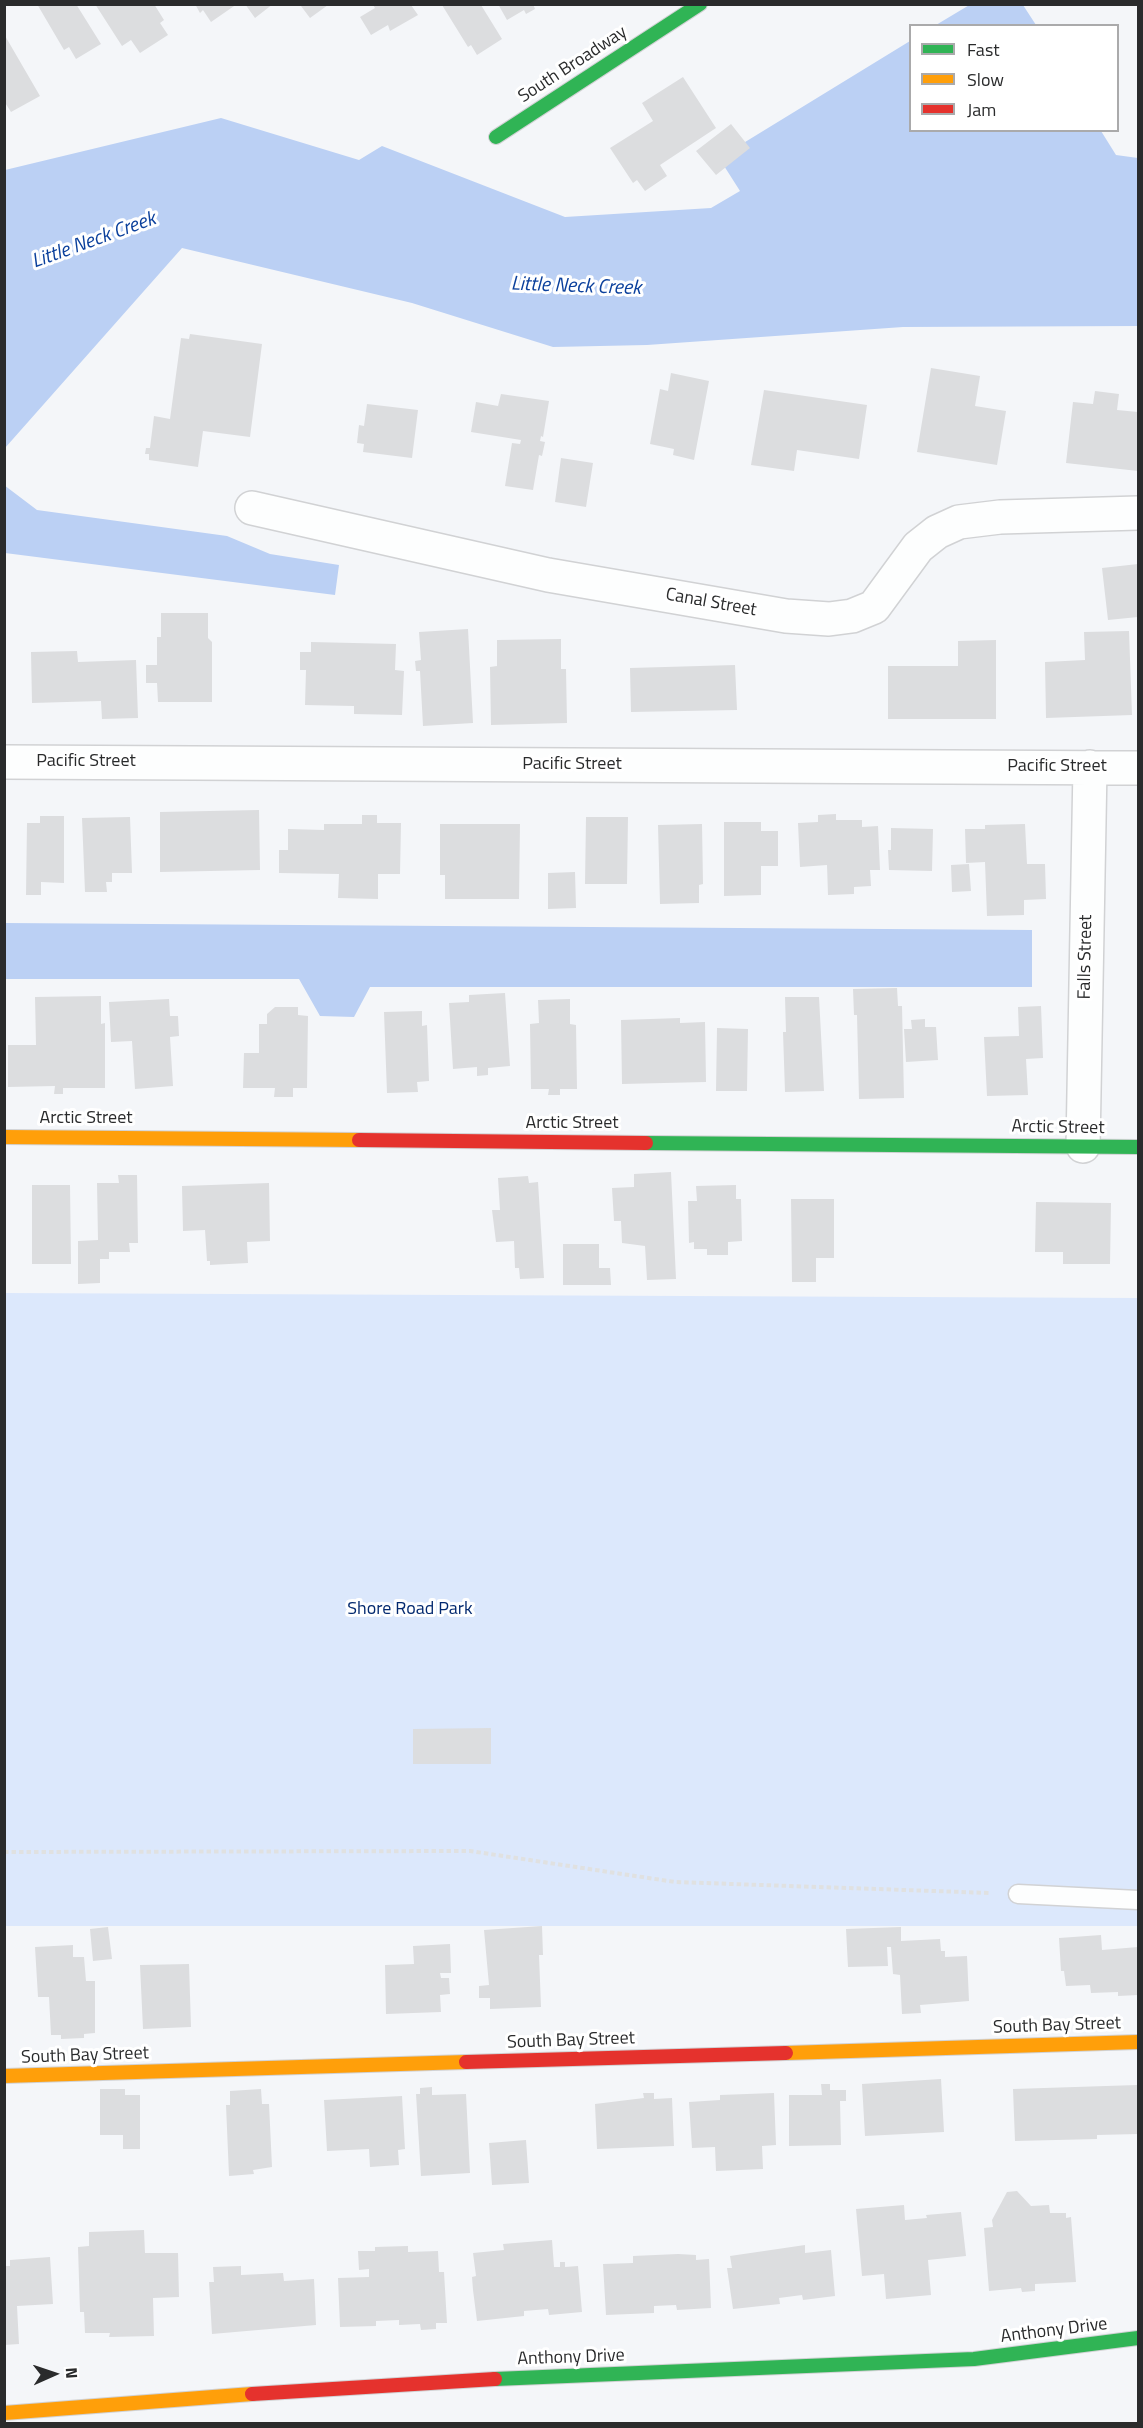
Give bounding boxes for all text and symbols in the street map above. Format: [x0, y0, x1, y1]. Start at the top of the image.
street label: South Broadway [515, 22, 631, 108]
legend [909, 24, 1119, 132]
text: Fast [967, 36, 1000, 63]
text: Slow [967, 66, 1004, 93]
text: Jam [967, 96, 996, 123]
water label: Little Neck Creek [29, 207, 159, 275]
water label: Little Neck Creek [511, 273, 641, 301]
street label: Canal Street [664, 584, 758, 622]
street label: Pacific Street [36, 751, 136, 773]
street label: Pacific Street [522, 754, 622, 776]
street label: Pacific Street [1007, 756, 1107, 778]
street label: Falls Street [1074, 914, 1098, 1000]
street label: Arctic Street [39, 1108, 133, 1130]
street label: Arctic Street [525, 1113, 619, 1135]
street label: Arctic Street [1011, 1116, 1105, 1140]
park label: Shore Road Park [347, 1599, 473, 1621]
street label: South Bay Street [993, 2013, 1121, 2039]
street label: South Bay Street [507, 2028, 635, 2054]
street label: South Bay Street [21, 2043, 149, 2069]
street label: Anthony Drive [999, 2314, 1109, 2348]
north arrow [24, 2344, 84, 2404]
street label: Anthony Drive [517, 2345, 625, 2371]
text: N [60, 2367, 84, 2379]

